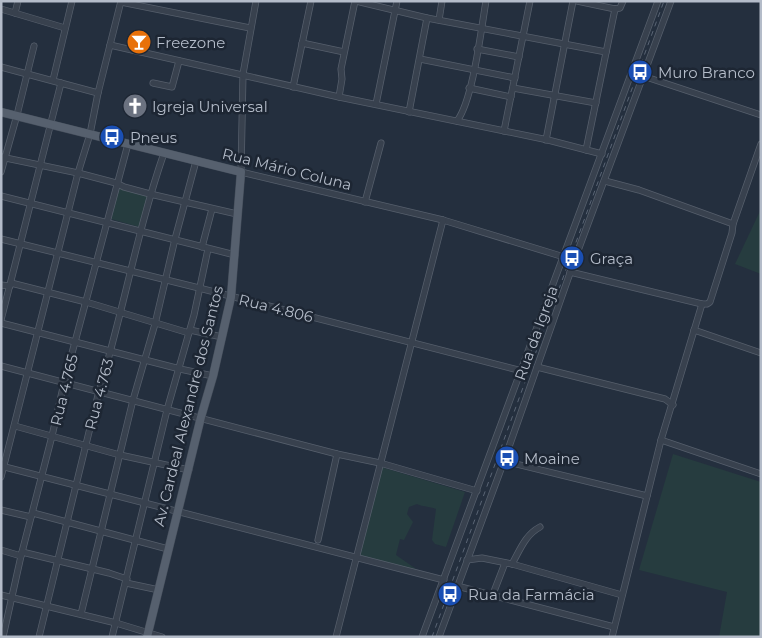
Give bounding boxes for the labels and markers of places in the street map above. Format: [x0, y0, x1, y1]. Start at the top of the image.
bar icon: Freezone [126, 29, 152, 55]
place label: Freezone [156, 33, 225, 52]
bus stop icon: Muro Branco [627, 59, 653, 85]
place label: Muro Branco [658, 63, 755, 82]
church icon: Igreja Universal [122, 93, 148, 119]
place label: Igreja Universal [152, 97, 268, 116]
bus stop icon: Pneus [99, 124, 125, 150]
place label: Pneus [130, 128, 177, 147]
bus stop icon: Graça [559, 245, 585, 271]
place label: Graça [590, 249, 633, 268]
bus stop icon: Moaine [494, 445, 520, 471]
place label: Moaine [524, 449, 580, 468]
bus stop icon: Rua da Farmácia [437, 581, 463, 607]
place label: Rua da Farmácia [468, 585, 595, 604]

